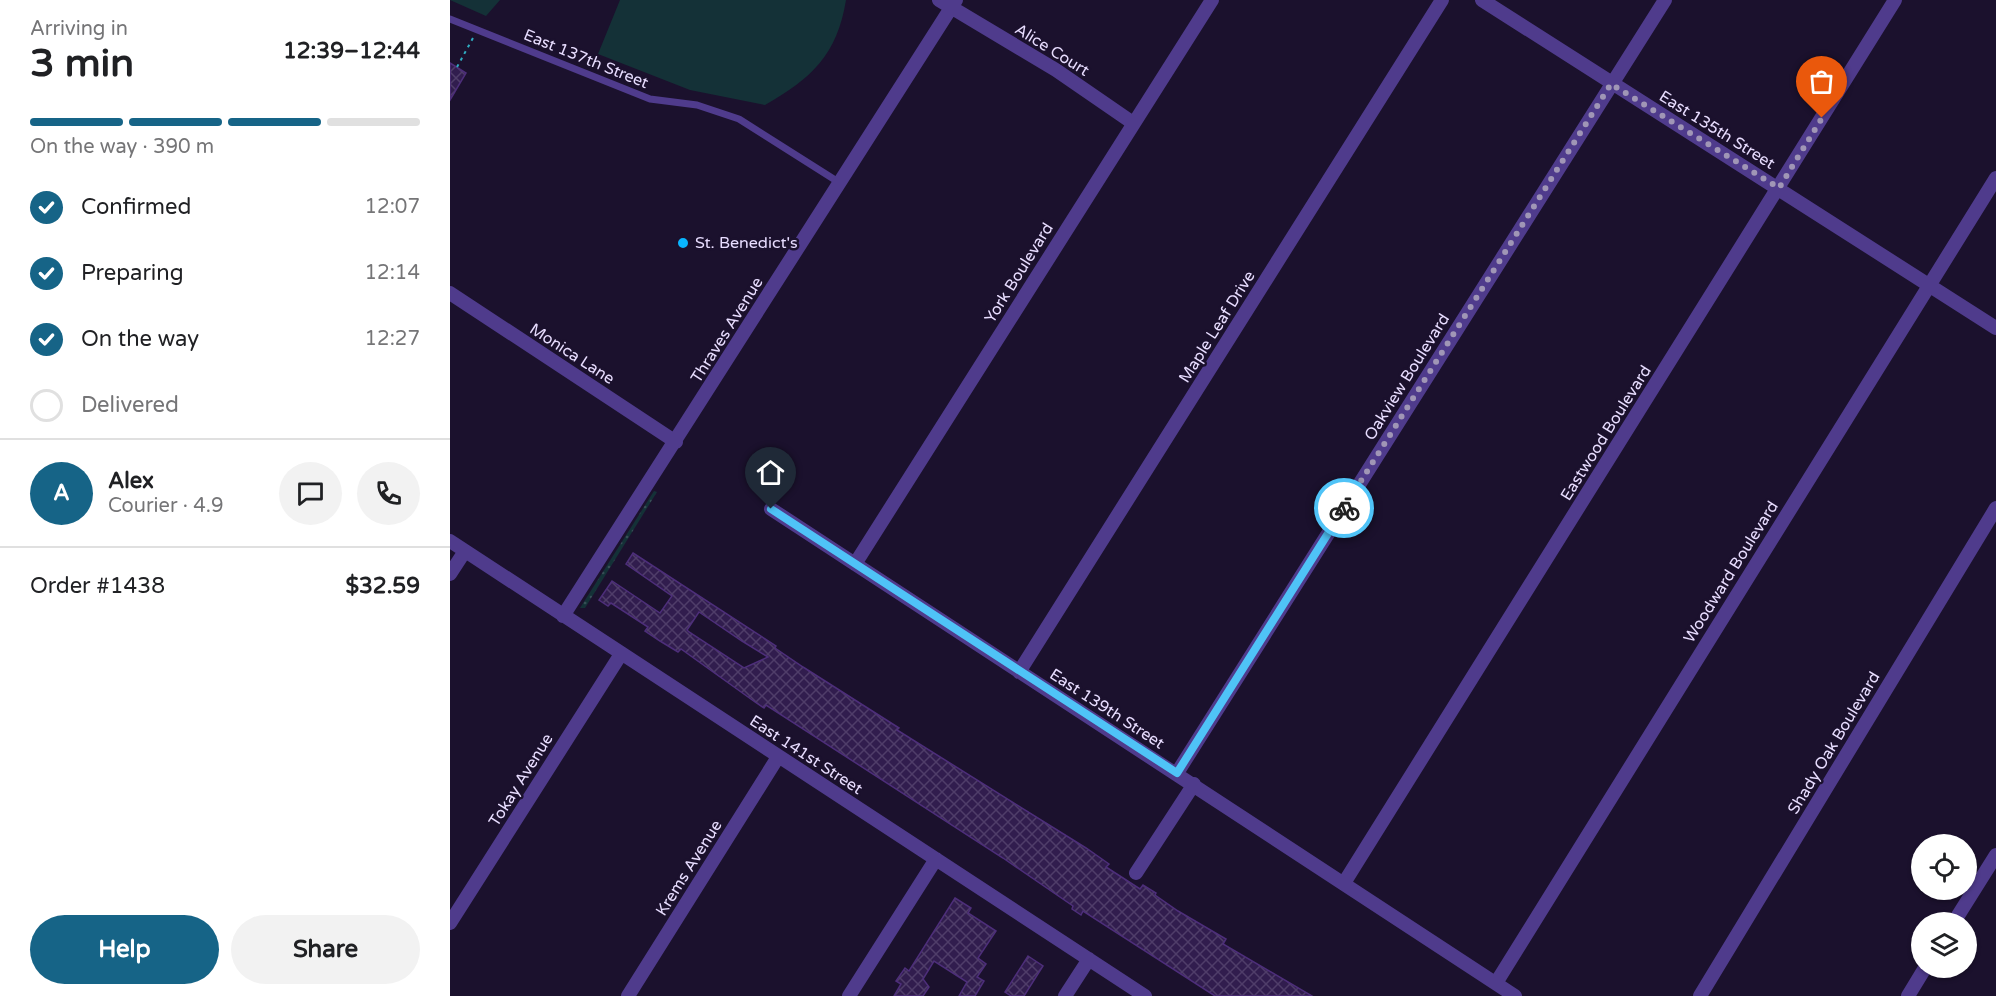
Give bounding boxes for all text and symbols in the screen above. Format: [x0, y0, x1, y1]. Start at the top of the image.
text: Arriving in [30, 17, 128, 41]
street label: Alice Court [1011, 19, 1093, 81]
street label: East 137th Street [521, 25, 651, 93]
text: 12:39–12:44 [283, 38, 420, 64]
text: 3 min [30, 40, 134, 87]
pin [1796, 56, 1847, 118]
icon: bag [1805, 65, 1838, 98]
street label: East 135th Street [1655, 86, 1779, 174]
text: On the way · 390 m [30, 135, 214, 159]
icon: check [30, 191, 63, 224]
text: Confirmed [81, 194, 191, 220]
text: 12:07 [365, 195, 420, 219]
street label: York Boulevard [980, 219, 1058, 327]
place label: St. Benedict's [695, 233, 798, 253]
marker: St. Benedict's [676, 236, 690, 250]
icon: check [30, 257, 63, 290]
text: Preparing [81, 260, 184, 286]
text: 12:14 [365, 261, 420, 285]
street label: Maple Leaf Drive [1174, 267, 1260, 387]
street label: Thraves Avenue [686, 273, 768, 387]
street label: Oakview Boulevard [1360, 310, 1454, 444]
street label: Monica Lane [526, 319, 618, 389]
icon: check [30, 323, 63, 356]
text: On the way [81, 326, 199, 352]
text: 12:27 [365, 327, 420, 351]
street label: Eastwood Boulevard [1556, 362, 1656, 504]
text: Delivered [81, 392, 179, 418]
pin [745, 447, 796, 509]
icon: home [754, 456, 787, 489]
button: chat [279, 462, 342, 525]
button: phone [357, 462, 420, 525]
text: Alex [108, 468, 154, 494]
courier [1314, 478, 1374, 538]
text: A [53, 480, 70, 506]
icon: bike [1328, 492, 1361, 525]
text: Courier · 4.9 [108, 494, 223, 518]
street label: Woodward Boulevard [1679, 497, 1783, 647]
text: Order #1438 [30, 573, 165, 599]
text: $32.59 [345, 573, 420, 599]
street label: East 139th Street [1046, 664, 1168, 754]
street label: Shady Oak Boulevard [1783, 668, 1885, 818]
street label: East 141st Street [746, 711, 866, 799]
street label: Tokay Avenue [484, 730, 558, 830]
street label: Krems Avenue [652, 816, 726, 920]
map controls [1911, 834, 1977, 978]
button: locate [1911, 834, 1977, 900]
button: layers [1911, 912, 1977, 978]
button: Help [30, 915, 219, 984]
button: Share [231, 915, 420, 984]

